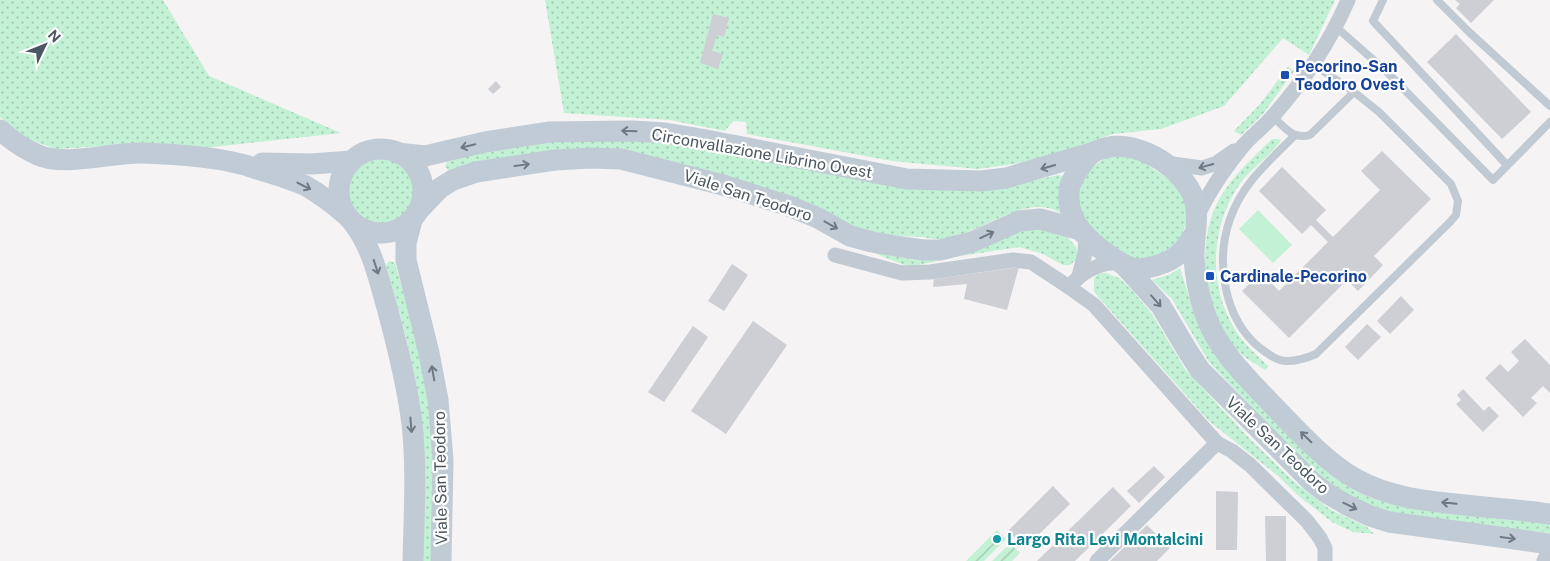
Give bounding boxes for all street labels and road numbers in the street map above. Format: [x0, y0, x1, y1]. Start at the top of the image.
street label: Circonvallazione Librino Ovest [650, 125, 874, 182]
street label: Viale San Teodoro [681, 166, 814, 225]
street label: Viale San Teodoro [1222, 393, 1333, 498]
street label: Viale San Teodoro [430, 411, 451, 545]

